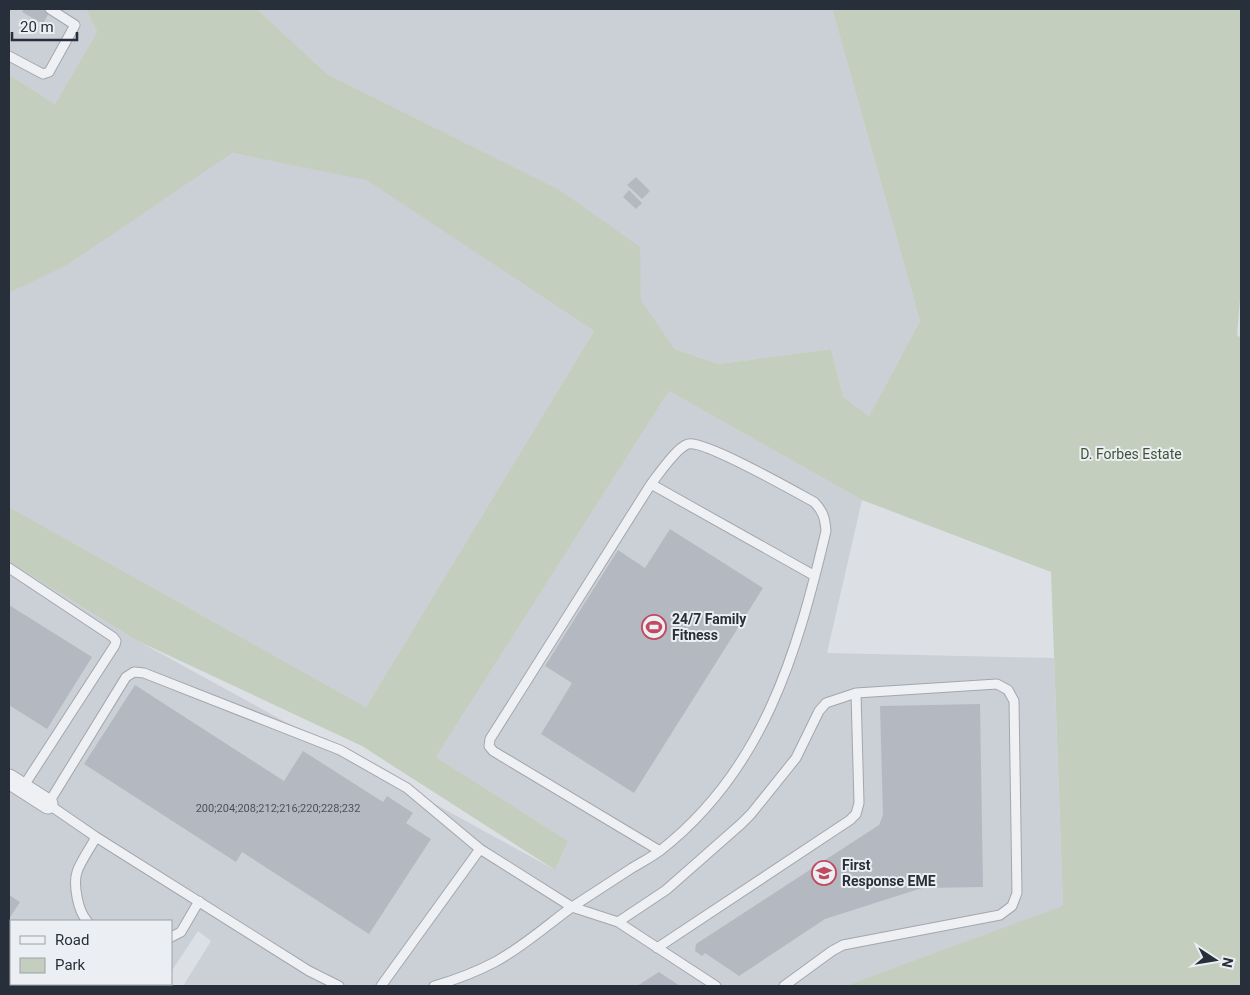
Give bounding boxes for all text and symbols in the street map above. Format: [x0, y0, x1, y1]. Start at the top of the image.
scale bar [12, 10, 78, 42]
text: 20 m [20, 18, 54, 36]
park label: D. Forbes Estate [1080, 446, 1182, 462]
place label: 24/7 Family Fitness [672, 611, 747, 643]
sports icon: 24/7 Family Fitness [641, 614, 667, 640]
house number: 200;204;208;212;216;220;228;232 [196, 802, 360, 815]
place label: First Response EME [842, 857, 936, 889]
school or university icon: First Response EME [811, 860, 837, 886]
legend [10, 920, 172, 985]
text: Road [55, 931, 89, 949]
north arrow [1190, 935, 1240, 985]
text: Park [55, 956, 86, 974]
text: N [1219, 956, 1237, 969]

